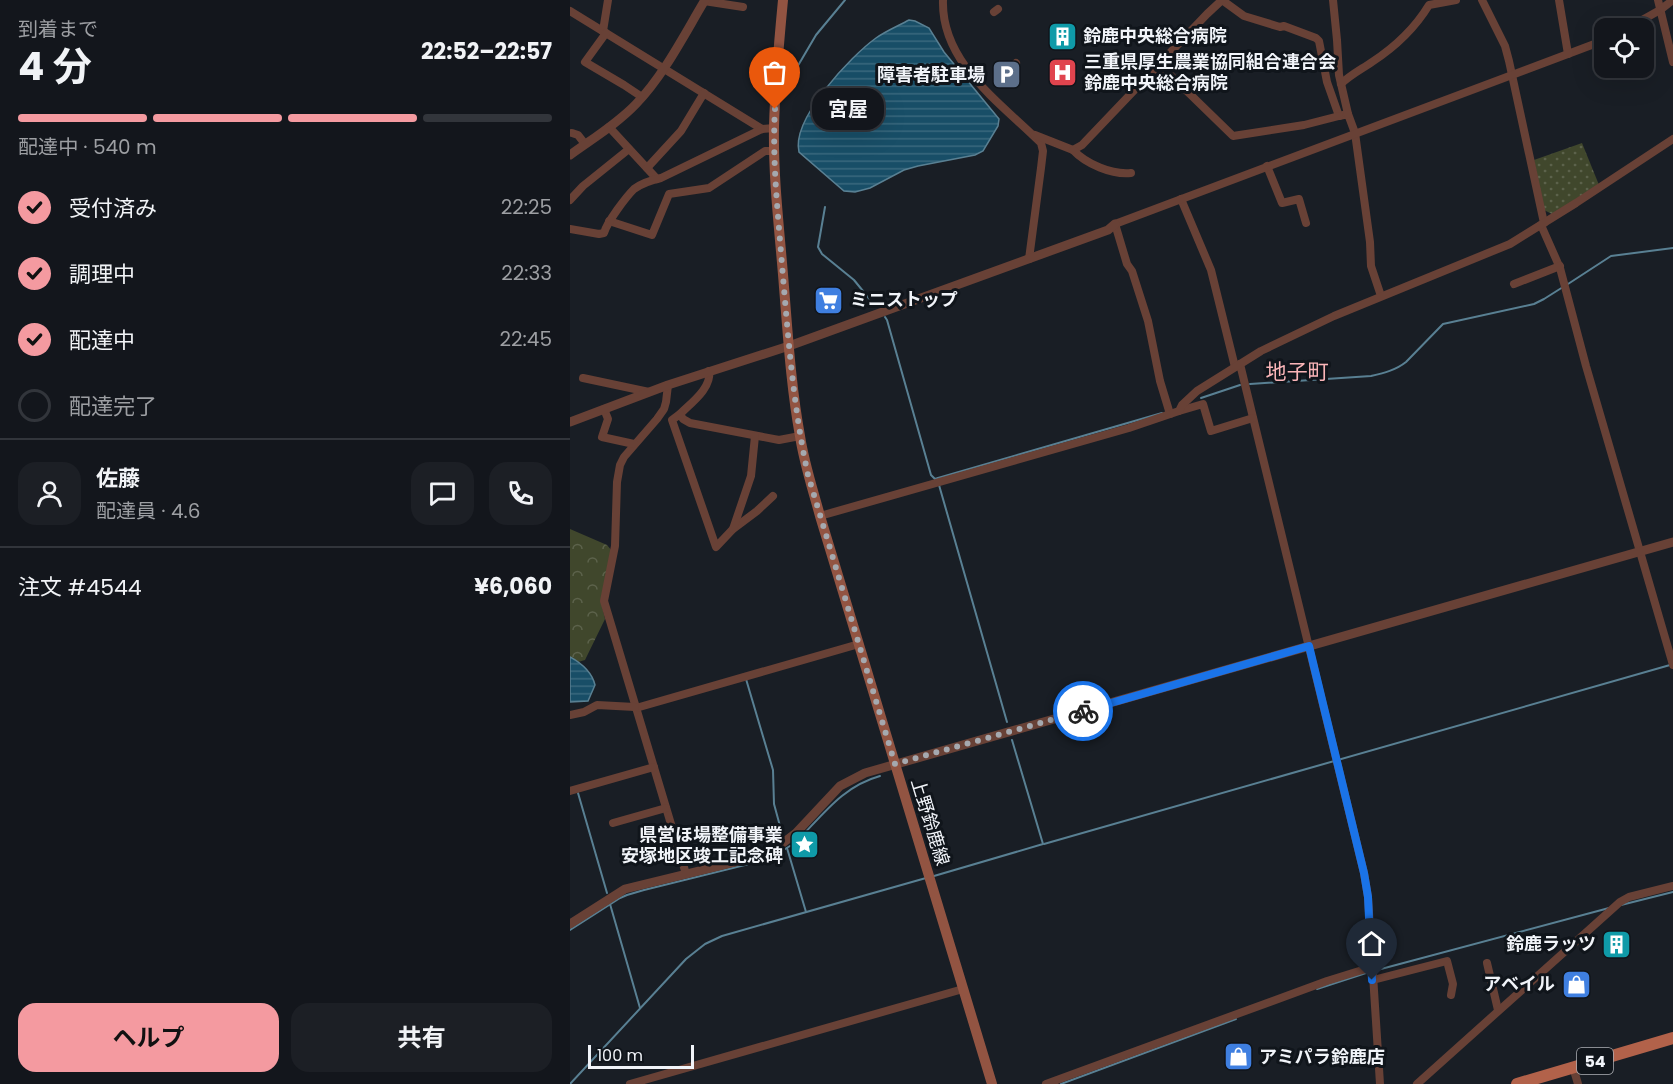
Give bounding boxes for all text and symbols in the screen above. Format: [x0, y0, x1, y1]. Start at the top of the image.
text: 到着まで [18, 15, 98, 43]
map controls [1594, 18, 1654, 78]
button: locate [1594, 18, 1654, 78]
building icon: 鈴鹿中央総合病院 [1046, 20, 1078, 52]
place label: 鈴鹿中央総合病院 [1083, 23, 1227, 48]
text: 22:52–22:57 [421, 36, 552, 67]
text: 4 分 [18, 39, 92, 94]
pin [749, 47, 800, 109]
place label: 三重県厚生農業協同組合連合会 鈴鹿中央総合病院 [1084, 49, 1336, 95]
icon: bag [758, 56, 791, 89]
hospital icon: 三重県厚生農業協同組合連合会 鈴鹿中央総合病院 [1047, 56, 1079, 88]
parking icon: 障害者駐車場 [990, 59, 1022, 91]
place label: 障害者駐車場 [877, 62, 985, 87]
callout: 宮屋 [811, 88, 883, 130]
text: 宮屋 [828, 95, 868, 123]
text: 配達中 · 540 m [18, 133, 157, 161]
icon: check [18, 191, 51, 224]
text: 受付済み [69, 193, 157, 224]
text: 22:25 [501, 193, 552, 221]
icon: check [18, 257, 51, 290]
text: 調理中 [69, 259, 135, 290]
text: 22:33 [501, 259, 552, 287]
supermarket icon: ミニストップ [813, 284, 845, 316]
place label: ミニストップ [850, 287, 958, 312]
icon: check [18, 323, 51, 356]
text: 配達中 [69, 325, 135, 356]
text: 22:45 [500, 325, 552, 353]
district label: 地子町 [1266, 357, 1329, 386]
text: 配達完了 [69, 391, 157, 422]
button: person [18, 462, 81, 525]
button: chat [411, 462, 474, 525]
button: phone [489, 462, 552, 525]
text: 佐藤 [96, 463, 140, 494]
text: 配達員 · 4.6 [96, 497, 200, 525]
text: ¥6,060 [474, 571, 552, 602]
text: 注文 #4544 [18, 572, 142, 603]
courier [1053, 681, 1113, 741]
icon: bike [1067, 695, 1100, 728]
street label: 上野鈴鹿線 [905, 775, 956, 869]
place label: 県営ほ場整備事業 安塚地区竣工記念碑 [621, 822, 783, 868]
place icon: 県営ほ場整備事業 安塚地区竣工記念碑 [788, 829, 820, 861]
pin [1346, 918, 1397, 980]
icon: home [1355, 927, 1388, 960]
building icon: 鈴鹿ラッツ [1601, 928, 1633, 960]
place label: 鈴鹿ラッツ [1506, 931, 1596, 956]
shop icon: アベイル [1560, 968, 1592, 1000]
place label: アベイル [1483, 971, 1555, 996]
button: ヘルプ [18, 1003, 279, 1072]
button: 共有 [291, 1003, 552, 1072]
shop icon: アミパラ鈴鹿店 [1222, 1041, 1254, 1073]
scale bar [588, 1042, 694, 1070]
text: 100 m [597, 1044, 643, 1067]
place label: アミパラ鈴鹿店 [1259, 1044, 1385, 1069]
road number: 54 [1577, 1048, 1613, 1074]

